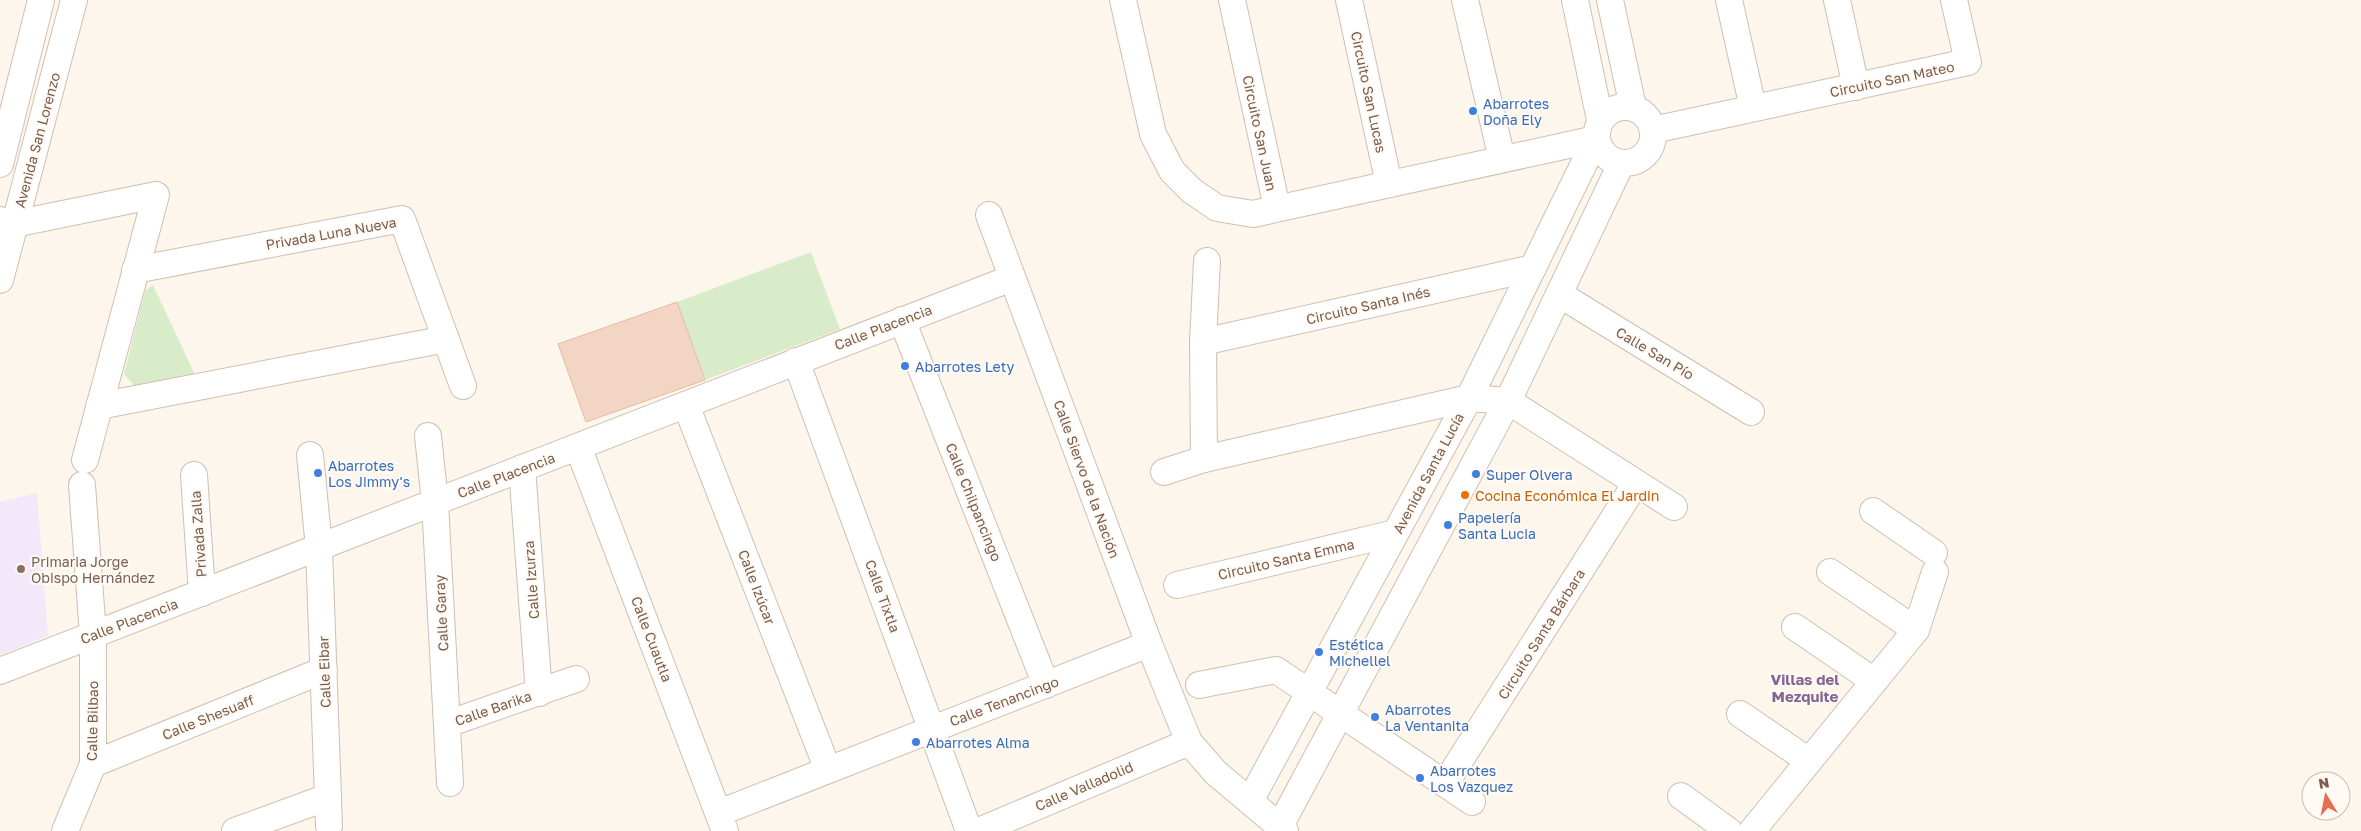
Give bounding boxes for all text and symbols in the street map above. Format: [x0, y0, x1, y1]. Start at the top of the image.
street label: Circuito San Lucas [1348, 30, 1390, 154]
street label: Circuito San Mateo [1828, 57, 1956, 101]
street label: Avenida San Lorenzo [11, 70, 63, 210]
street label: Circuito San Juan [1239, 74, 1281, 192]
place label: Abarrotes Doña Ely [1483, 95, 1549, 128]
marker: Abarrotes Doña Ely [1467, 105, 1479, 117]
street label: Privada Luna Nueva [264, 213, 398, 253]
street label: Circuito Santa Inés [1304, 282, 1432, 328]
street label: Calle Placencia [832, 301, 934, 353]
street label: Calle San Pío [1613, 323, 1697, 383]
place label: Abarrotes Lety [915, 358, 1015, 375]
marker: Abarrotes Lety [899, 360, 911, 372]
street label: Calle Siervo de la Nación [1050, 398, 1124, 560]
street label: Avenida Santa Lucía [1389, 410, 1467, 536]
street label: Calle Chilpancingo [942, 440, 1006, 564]
street label: Calle Placencia [455, 449, 557, 501]
place label: Abarrotes Los Jimmy's [328, 457, 410, 490]
place label: Super Olvera [1486, 466, 1573, 483]
marker: Abarrotes Los Jimmy's [312, 467, 324, 479]
marker: Super Olvera [1470, 468, 1482, 480]
place label: Cocina Económica El Jardin [1475, 487, 1659, 504]
marker: Cocina Económica El Jardin [1459, 489, 1471, 501]
street label: Privada Zalla [186, 490, 210, 578]
place label: Papelería Santa Lucia [1458, 509, 1536, 542]
marker: Papelería Santa Lucia [1442, 519, 1454, 531]
street label: Circuito Santa Emma [1216, 535, 1356, 583]
street label: Calle Izurza [520, 540, 542, 620]
street label: Calle Izúcar [735, 547, 779, 627]
place label: Primaria Jorge Obispo Hernández [31, 553, 155, 586]
street label: Calle Tixtla [862, 557, 904, 635]
marker: Primaria Jorge Obispo Hernández [15, 563, 27, 575]
street label: Circuito Santa Bárbara [1494, 566, 1588, 702]
street label: Calle Garay [431, 574, 451, 652]
street label: Calle Cuautla [628, 594, 676, 684]
street label: Calle Placencia [78, 595, 180, 647]
street label: Calle Eibar [314, 635, 334, 708]
place label: Estética Michellel [1329, 636, 1391, 669]
marker: Estética Michellel [1313, 646, 1325, 658]
district label: Villas del Mezquite [1771, 670, 1839, 705]
street label: Calle Tenancingo [947, 672, 1061, 730]
street label: Calle Bilbao [83, 681, 101, 761]
street label: Calle Barika [452, 687, 534, 729]
street label: Calle Shesuaff [160, 691, 256, 743]
place label: Abarrotes La Ventanita [1385, 701, 1469, 734]
marker: Abarrotes La Ventanita [1369, 711, 1381, 723]
place label: Abarrotes Alma [926, 734, 1030, 751]
marker: Abarrotes Alma [910, 736, 922, 748]
street label: Calle Valladolid [1032, 758, 1136, 814]
place label: Abarrotes Los Vazquez [1430, 762, 1513, 795]
north arrow [2301, 771, 2351, 821]
marker: Abarrotes Los Vazquez [1414, 772, 1426, 784]
text: N [2317, 773, 2330, 792]

